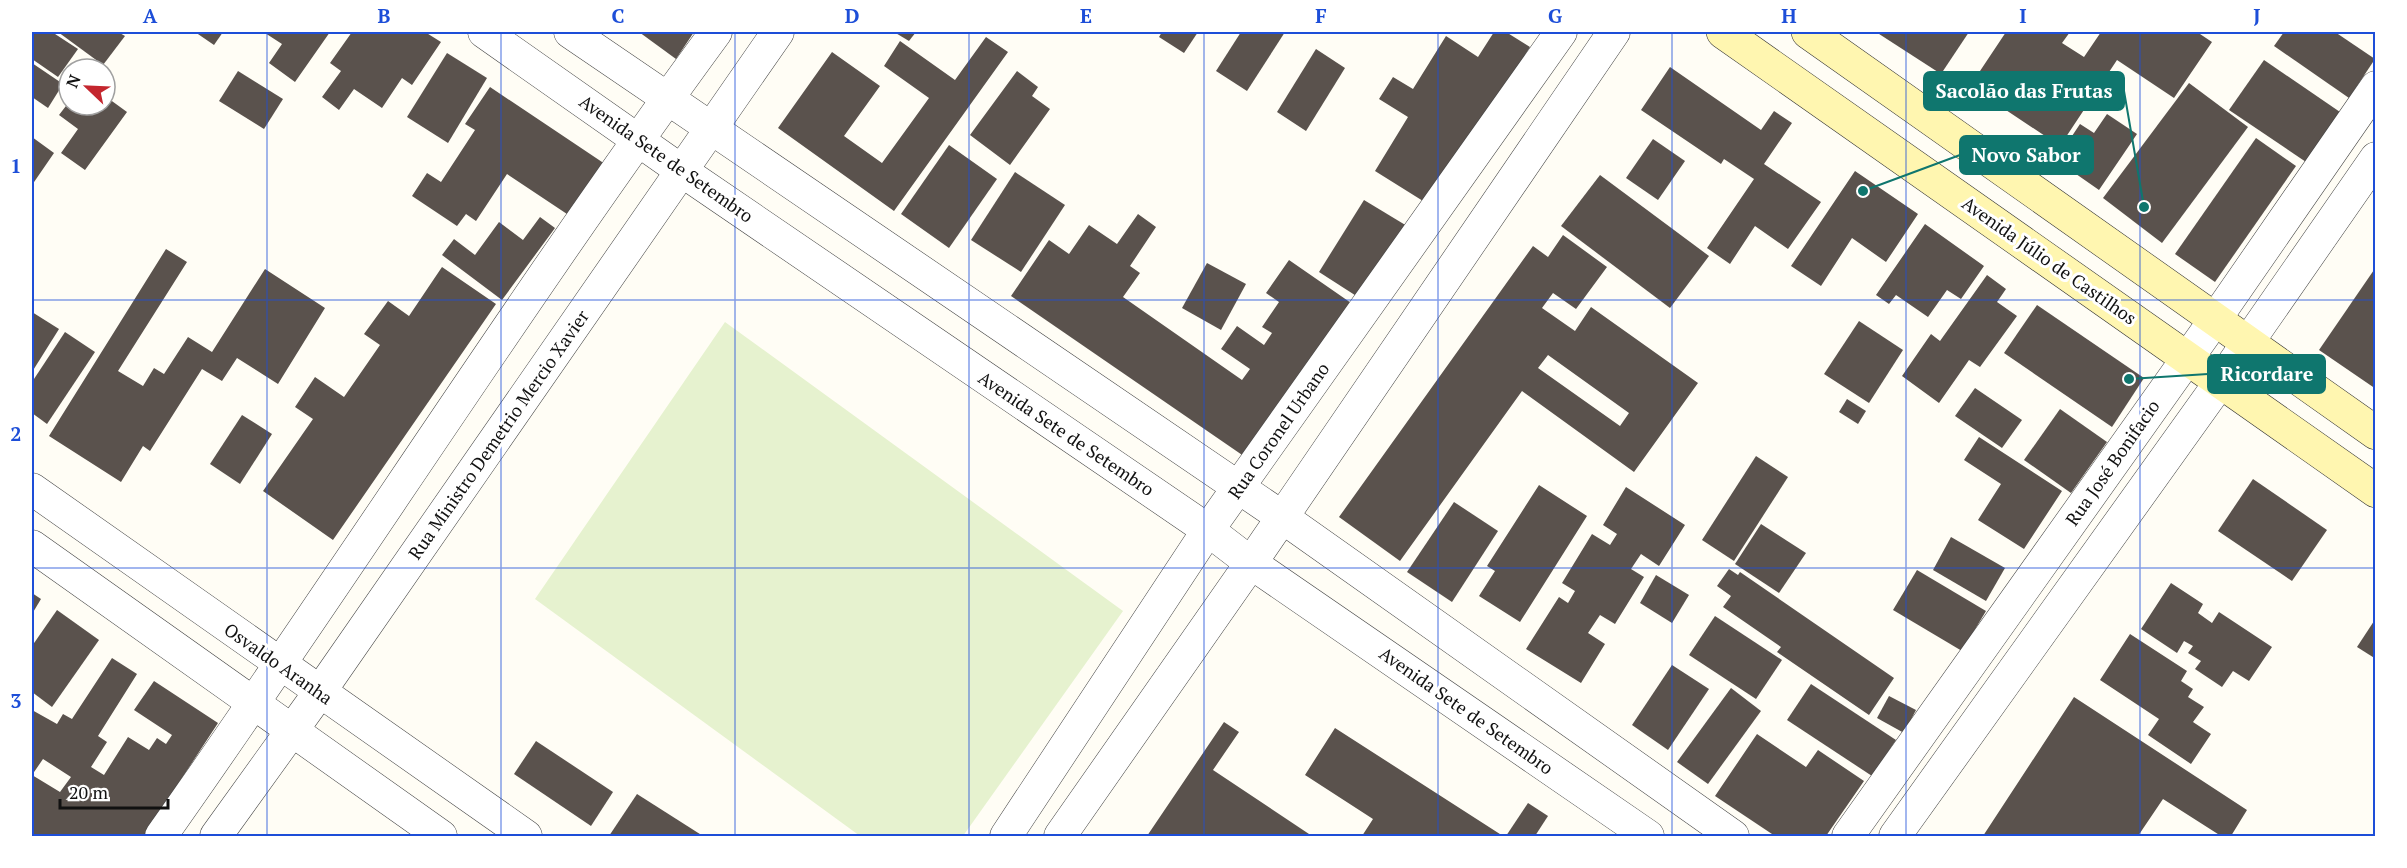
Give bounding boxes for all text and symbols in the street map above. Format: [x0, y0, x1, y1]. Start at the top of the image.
text: A [143, 2, 158, 29]
text: B [378, 2, 391, 29]
text: C [611, 2, 625, 29]
text: D [845, 2, 859, 29]
text: E [1080, 2, 1092, 29]
text: F [1315, 2, 1327, 29]
text: G [1548, 2, 1562, 29]
text: H [1781, 2, 1797, 29]
text: I [2019, 2, 2027, 29]
text: J [2253, 2, 2261, 29]
north arrow [57, 57, 117, 117]
text: N [61, 71, 86, 91]
callout: Sacolão das Frutas [1924, 72, 2124, 110]
text: Sacolão das Frutas [1936, 77, 2112, 104]
street label: Avenida Sete de Setembro [575, 89, 758, 227]
callout: Novo Sabor [1960, 136, 2093, 174]
text: Novo Sabor [1971, 141, 2081, 168]
text: 1 [10, 152, 22, 179]
street label: Avenida Júlio de Castilhos [1958, 191, 2142, 330]
street label: Rua Ministro Demetrio Mercio Xavier [403, 305, 594, 564]
callout: Ricordare [2208, 355, 2325, 393]
street label: Rua Coronel Urbano [1222, 357, 1334, 503]
text: Ricordare [2221, 360, 2314, 387]
street label: Avenida Sete de Setembro [974, 365, 1159, 501]
street label: Rua José Bonifacio [2060, 395, 2165, 530]
text: 2 [10, 420, 22, 447]
street label: Osvaldo Aranha [220, 617, 338, 710]
street label: Avenida Sete de Setembro [1375, 641, 1558, 779]
text: 3 [10, 687, 22, 714]
scale bar [60, 772, 168, 810]
text: 20 m [69, 780, 109, 804]

